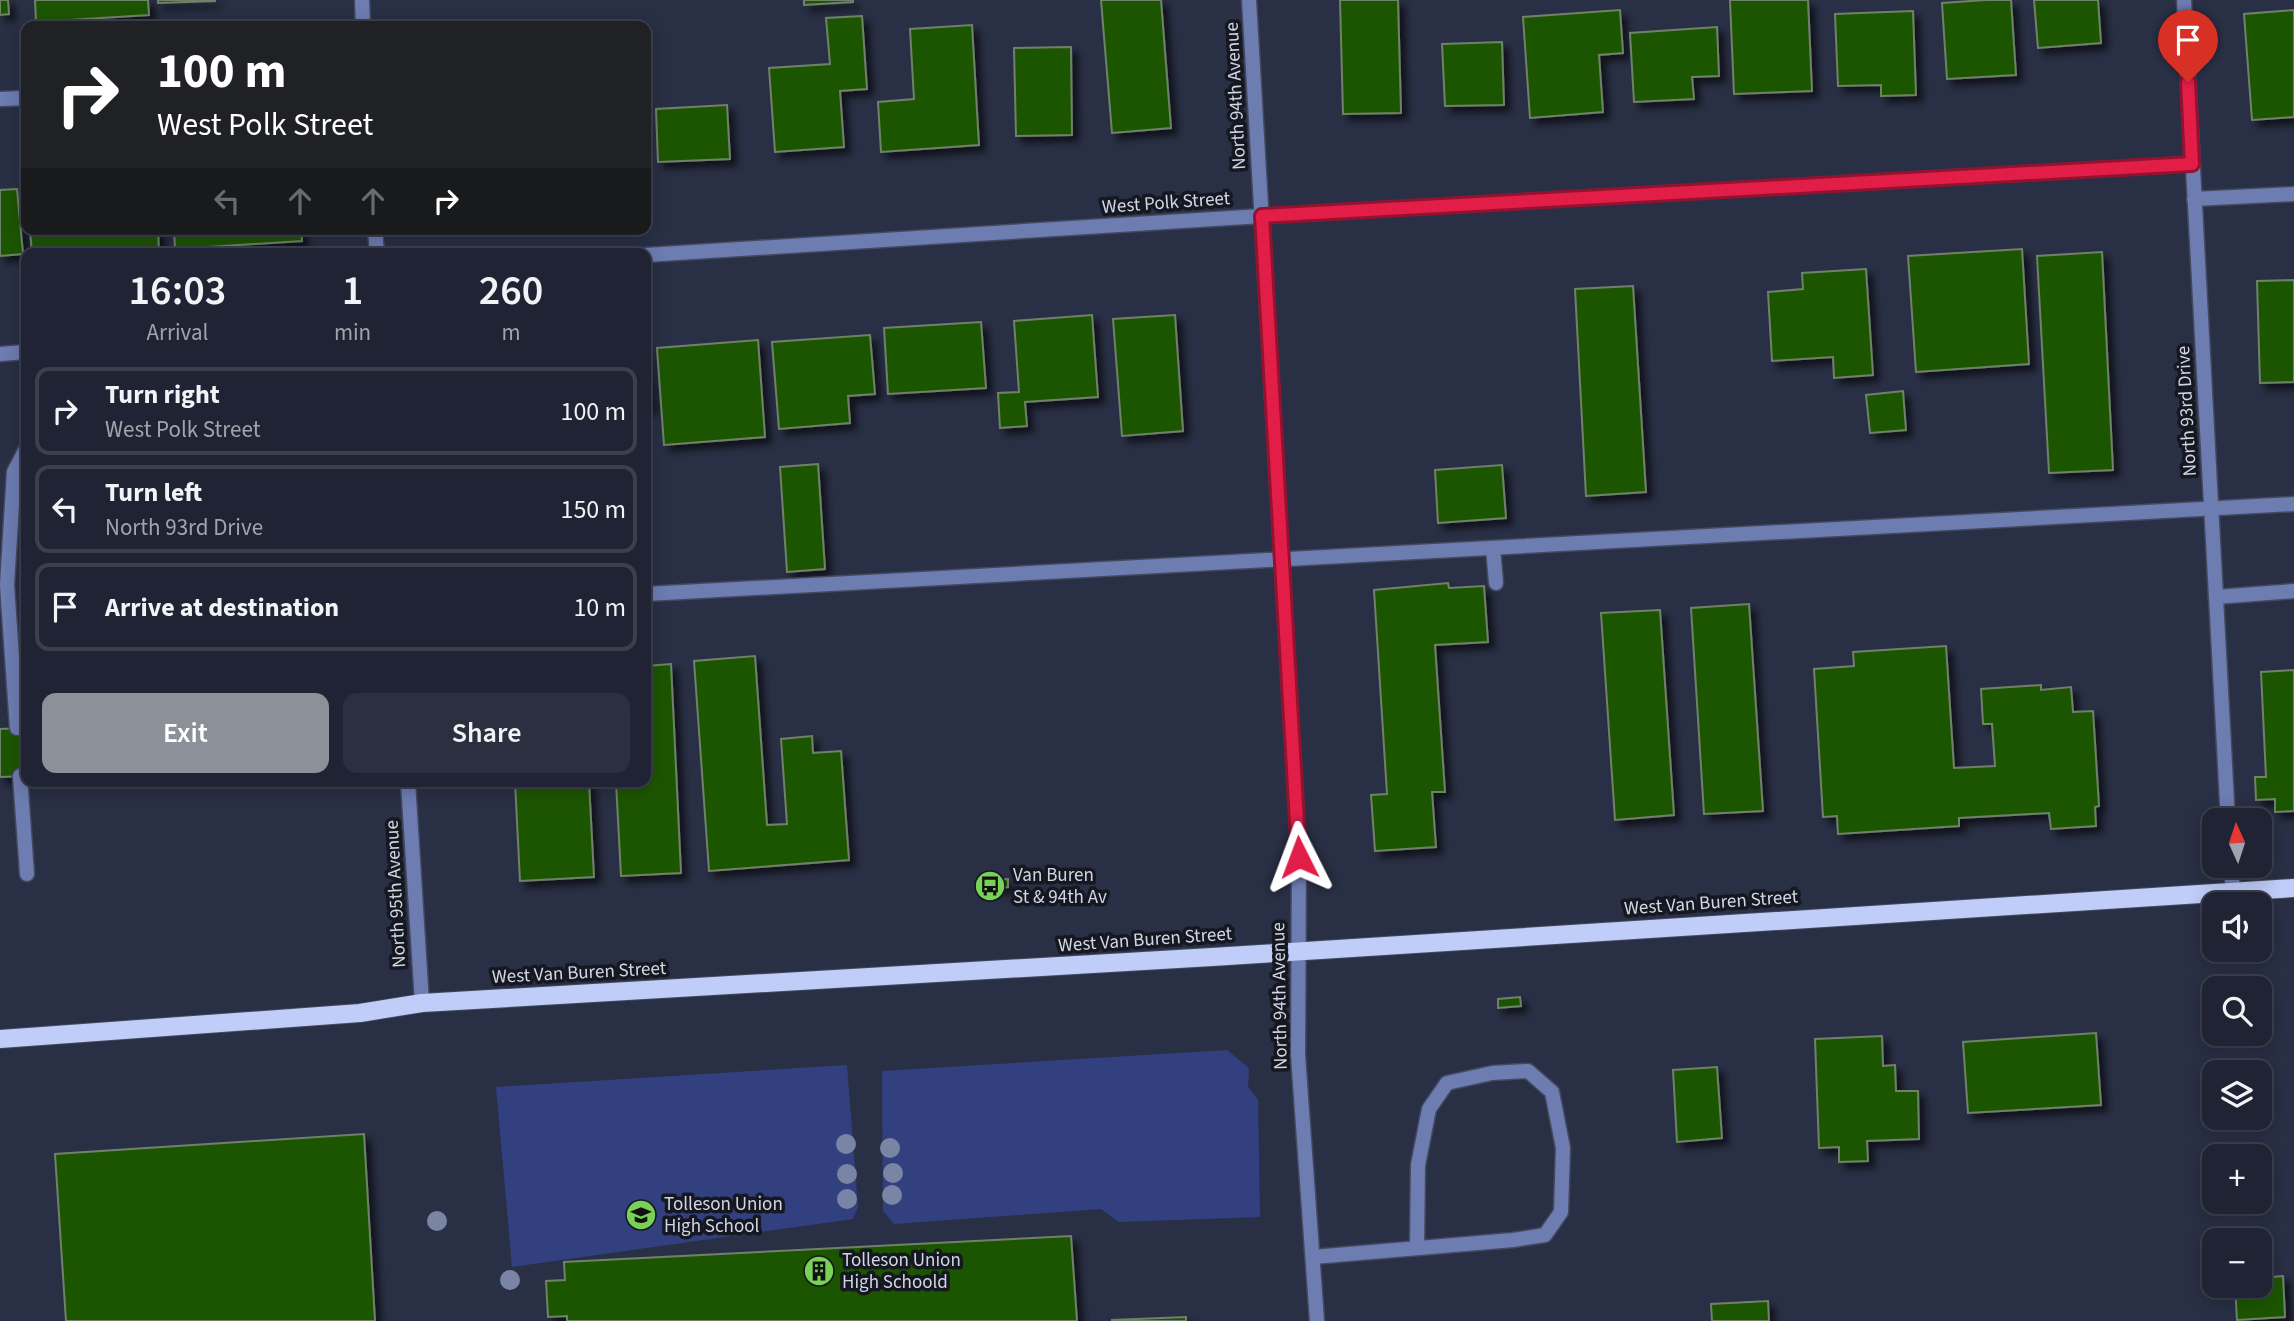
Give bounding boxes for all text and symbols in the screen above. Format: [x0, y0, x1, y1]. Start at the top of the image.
pin [2158, 10, 2218, 82]
icon: arrive [2169, 21, 2207, 59]
street label: North 94th Avenue [1219, 22, 1253, 170]
text: 100 m [157, 37, 286, 107]
icon: right [42, 49, 133, 140]
text: West Polk Street [157, 102, 373, 148]
icon: left [208, 182, 246, 220]
icon: ahead [281, 182, 319, 220]
icon: ahead [354, 182, 392, 220]
icon: right [427, 182, 465, 220]
street label: West Polk Street [1101, 185, 1232, 221]
text: 16:03 [129, 261, 226, 321]
text: 1 [342, 261, 363, 321]
text: 260 [479, 261, 543, 321]
text: Arrival [147, 316, 208, 349]
text: min [334, 316, 371, 349]
text: m [502, 316, 521, 349]
street label: North 93rd Drive [2170, 345, 2204, 477]
text: Turn right [105, 376, 220, 413]
icon: right [46, 392, 84, 430]
text: 100 m [560, 393, 626, 430]
text: West Polk Street [105, 413, 260, 446]
text: Turn left [105, 474, 202, 511]
icon: left [46, 490, 84, 528]
text: 150 m [560, 491, 626, 528]
text: North 93rd Drive [105, 511, 263, 544]
icon: arrive [46, 588, 84, 626]
text: Arrive at destination [105, 589, 339, 626]
text: 10 m [573, 589, 626, 626]
button: Exit [42, 693, 329, 773]
button: Share [343, 693, 630, 773]
north arrow [2202, 808, 2272, 878]
map controls [2202, 808, 2272, 1298]
street label: North 95th Avenue [379, 820, 413, 968]
position arrow [1262, 820, 1336, 894]
place label: Van Buren St & 94th Av [1013, 862, 1107, 911]
bus stop icon: Van Buren St & 94th Av [973, 869, 1007, 903]
street label: West Van Buren Street [1623, 883, 1800, 923]
button: sound [2202, 892, 2272, 962]
street label: West Van Buren Street [1057, 920, 1234, 960]
street label: North 94th Avenue [1265, 922, 1295, 1070]
street label: West Van Buren Street [491, 955, 667, 991]
button: search [2202, 976, 2272, 1046]
button: layers [2202, 1060, 2272, 1130]
button: + [2202, 1144, 2272, 1214]
place label: Tolleson Union High School [664, 1191, 783, 1240]
school or university icon: Tolleson Union High School [624, 1198, 658, 1232]
button: − [2202, 1228, 2272, 1298]
place label: Tolleson Union High Schoold [842, 1247, 961, 1296]
building icon: Tolleson Union High Schoold [802, 1254, 836, 1288]

